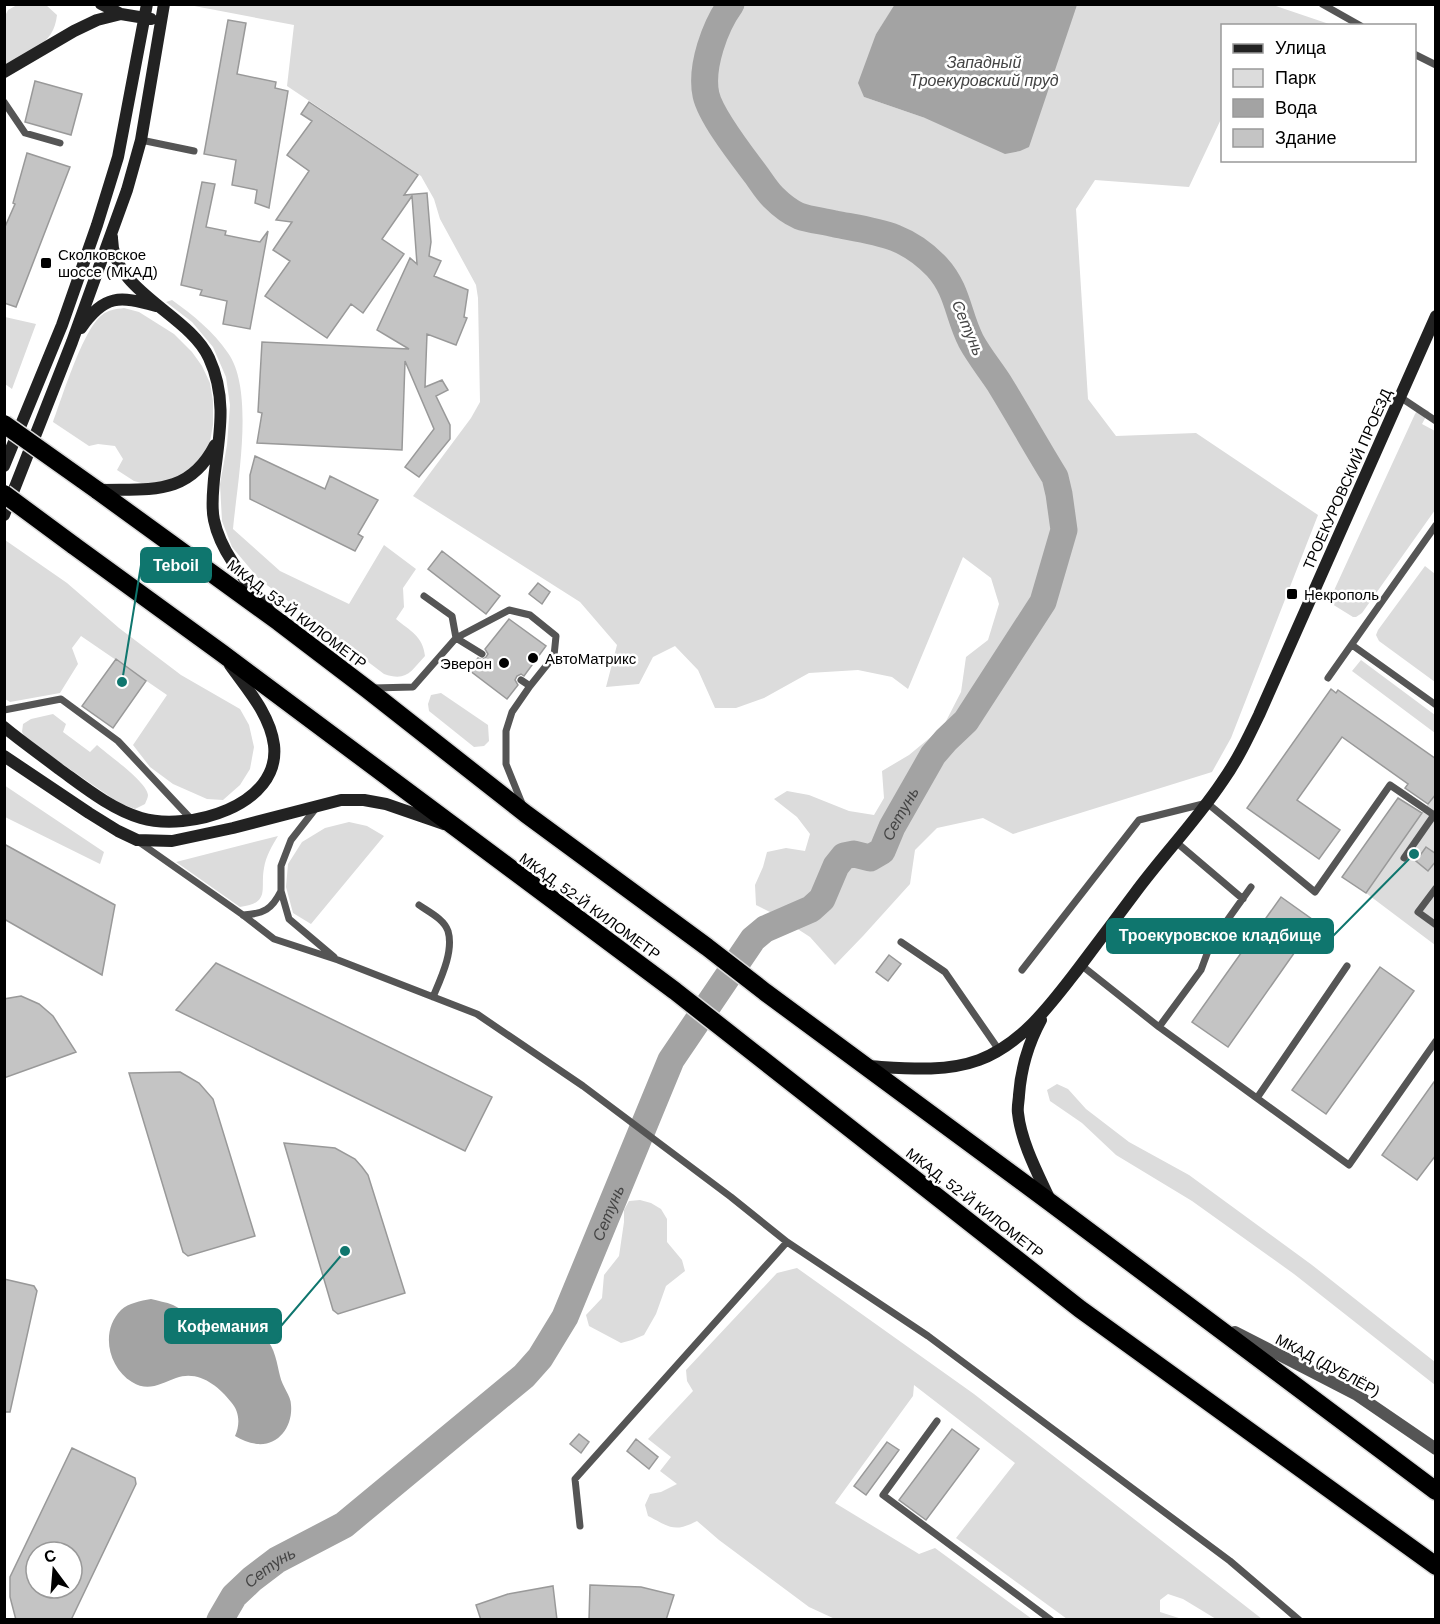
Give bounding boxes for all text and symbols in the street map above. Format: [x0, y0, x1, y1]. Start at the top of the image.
legend [1221, 24, 1416, 162]
text: Улица [1275, 38, 1327, 58]
water label: Западный Троекуровский пруд [909, 54, 1059, 89]
text: Парк [1275, 68, 1316, 88]
text: Вода [1275, 98, 1318, 118]
text: Здание [1275, 128, 1336, 148]
place label: Сколковское шоссе (МКАД) [58, 246, 158, 280]
marker: Сколковское шоссе (МКАД) [39, 256, 53, 270]
water label: Сетунь [949, 298, 987, 358]
street label: ТРОЕКУРОВСКИЙ ПРОЕЗД [1299, 386, 1395, 572]
callout: Teboil [141, 548, 211, 582]
street label: МКАД, 53-Й КИЛОМЕТР [224, 556, 370, 672]
text: Teboil [153, 557, 199, 574]
place label: Некрополь [1304, 586, 1379, 603]
marker: Некрополь [1285, 587, 1299, 601]
place label: АвтоМатрикс [545, 650, 637, 667]
marker: АвтоМатрикс [526, 651, 540, 665]
place label: Эверон [440, 655, 492, 672]
marker: Эверон [497, 656, 511, 670]
water label: Сетунь [879, 784, 922, 843]
street label: МКАД, 52-Й КИЛОМЕТР [516, 849, 664, 963]
callout: Троекуровское кладбище [1107, 919, 1333, 953]
text: Троекуровское кладбище [1119, 927, 1321, 944]
street label: МКАД, 52-Й КИЛОМЕТР [903, 1144, 1047, 1262]
water label: Сетунь [589, 1183, 627, 1243]
callout: Кофемания [165, 1309, 281, 1343]
text: Кофемания [177, 1318, 269, 1335]
street label: МКАД (ДУБЛЁР) [1273, 1330, 1383, 1400]
north arrow [24, 1540, 84, 1600]
water label: Сетунь [240, 1544, 298, 1591]
text: С [42, 1546, 58, 1566]

